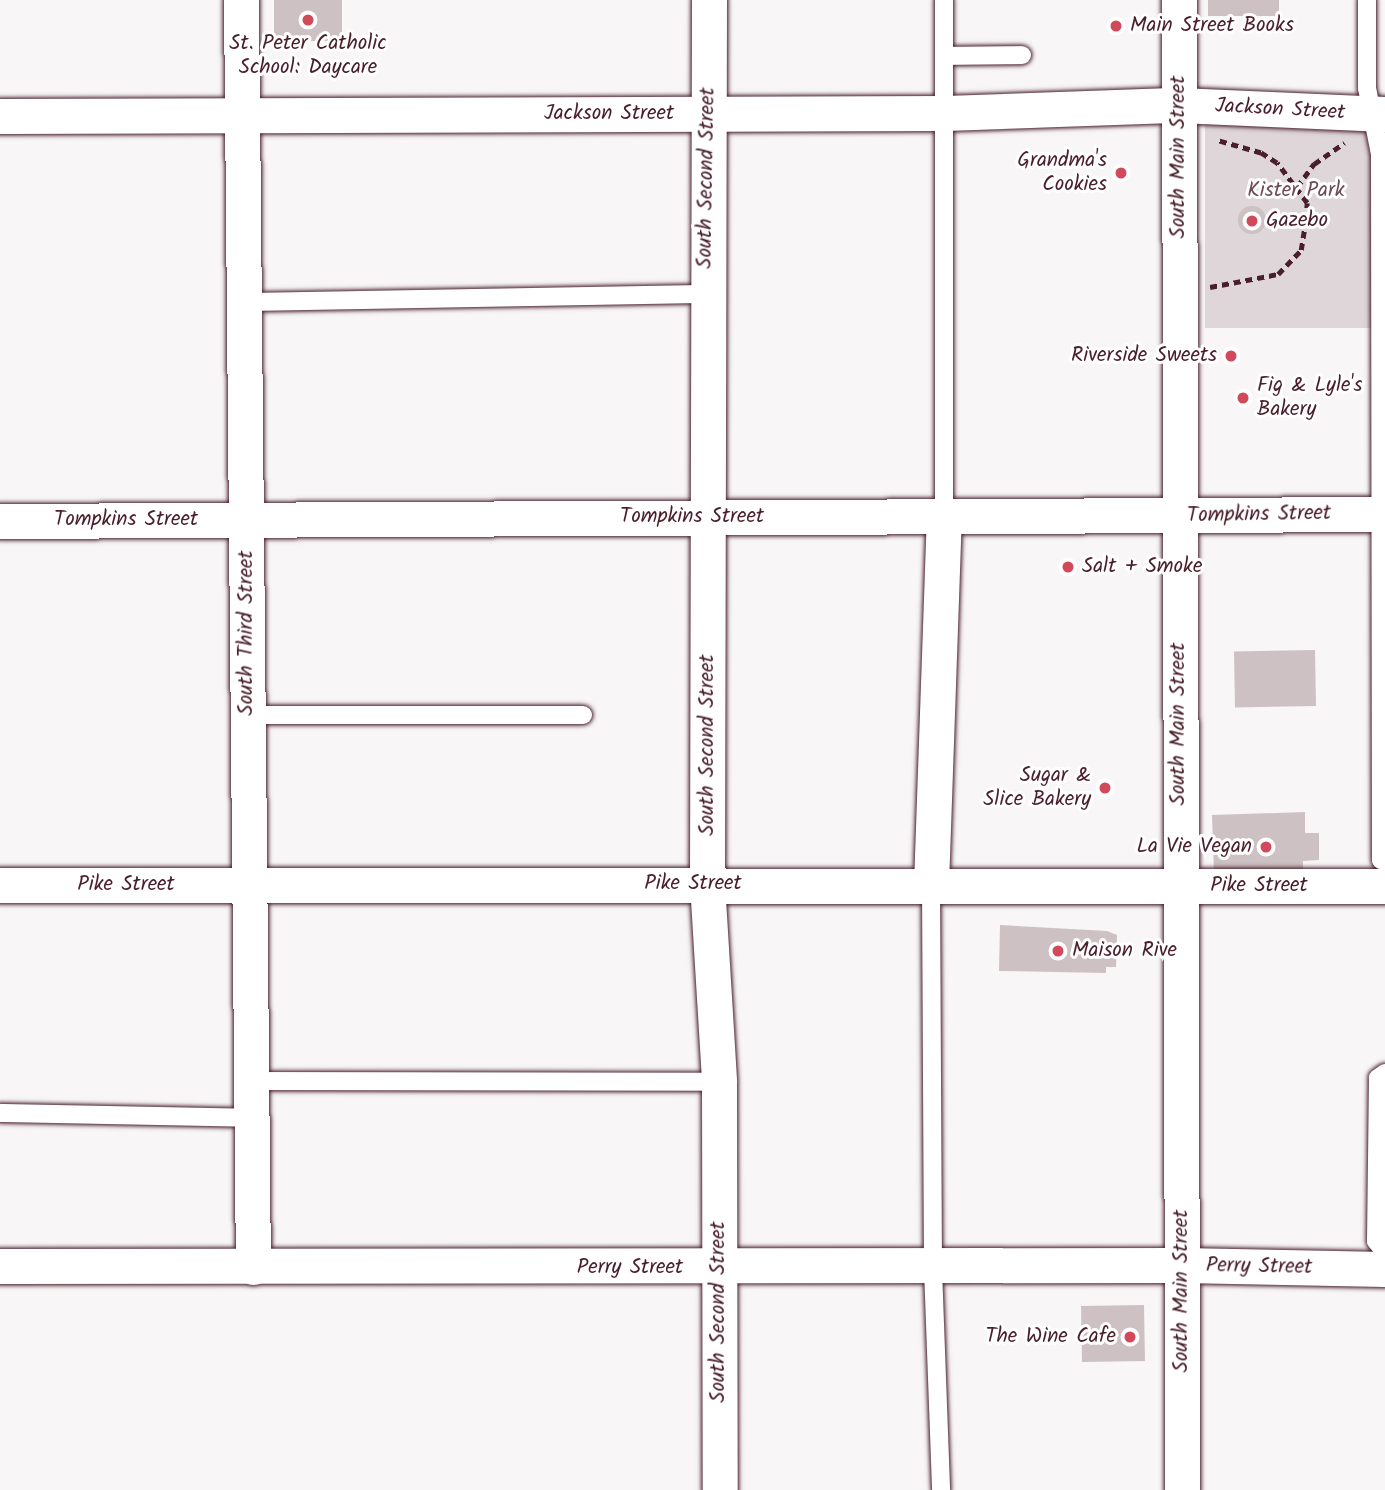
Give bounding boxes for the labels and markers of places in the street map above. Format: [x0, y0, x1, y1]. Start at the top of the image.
marker: St. Peter Catholic School: Daycare [300, 12, 316, 28]
place label: Main Street Books [1130, 13, 1294, 39]
marker: Main Street Books [1108, 18, 1124, 34]
place label: St. Peter Catholic School: Daycare [229, 31, 387, 81]
place label: Grandma's Cookies [1017, 148, 1107, 198]
marker: Grandma's Cookies [1113, 165, 1129, 181]
place label: Gazebo [1266, 208, 1328, 234]
marker: Gazebo [1244, 213, 1260, 229]
place label: Riverside Sweets [1071, 343, 1217, 369]
marker: Riverside Sweets [1223, 348, 1239, 364]
place label: Fig & Lyle's Bakery [1257, 373, 1362, 423]
marker: Fig & Lyle's Bakery [1235, 390, 1251, 406]
place label: Salt + Smoke [1082, 554, 1202, 580]
marker: Salt + Smoke [1060, 559, 1076, 575]
place label: Sugar & Slice Bakery [983, 763, 1091, 813]
marker: Sugar & Slice Bakery [1097, 780, 1113, 796]
place label: La Vie Vegan [1137, 834, 1252, 860]
marker: La Vie Vegan [1258, 839, 1274, 855]
place label: Maison Rive [1072, 938, 1177, 964]
marker: Maison Rive [1050, 943, 1066, 959]
place label: The Wine Cafe [985, 1324, 1116, 1350]
marker: The Wine Cafe [1122, 1329, 1138, 1345]

